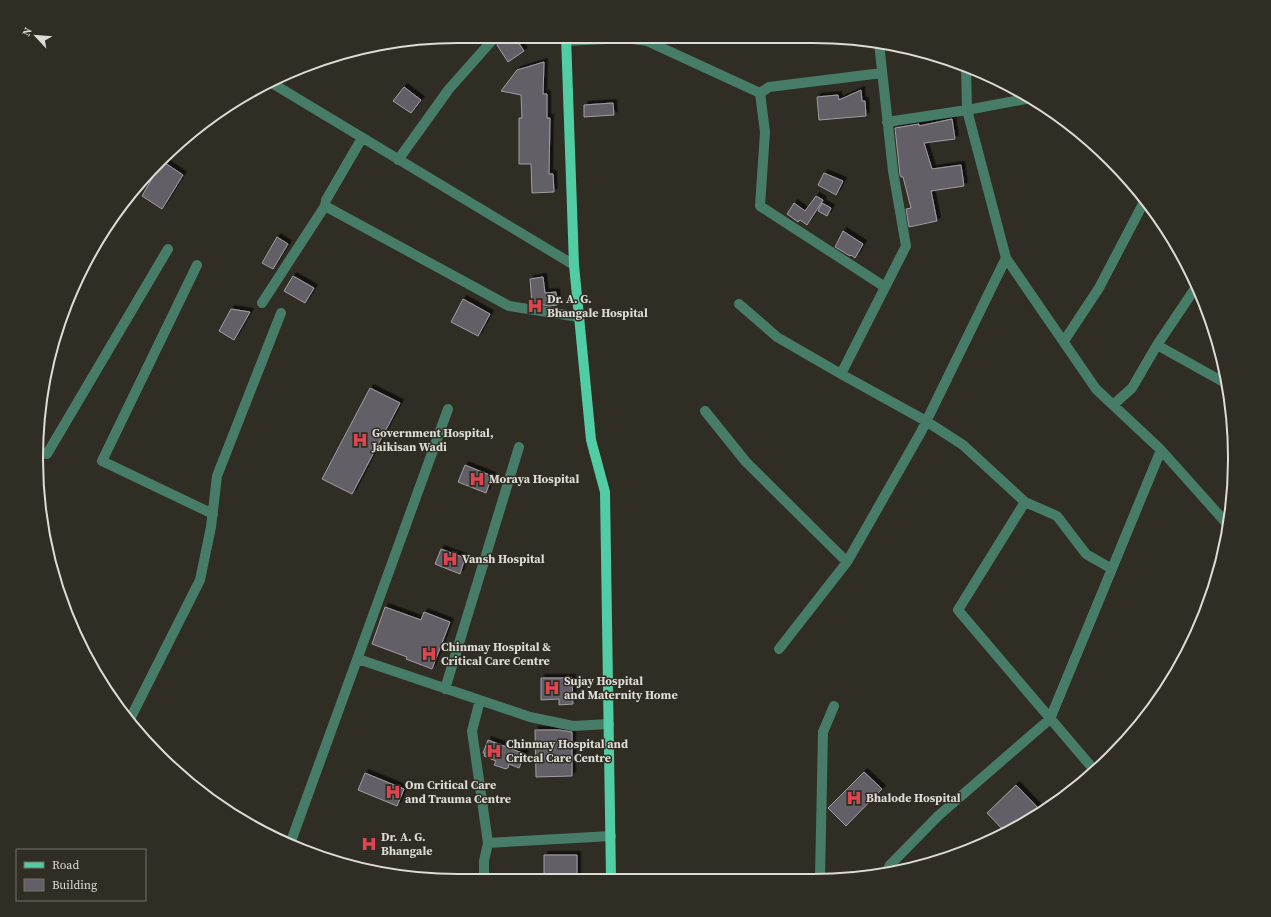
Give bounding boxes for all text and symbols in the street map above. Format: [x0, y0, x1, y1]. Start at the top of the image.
north arrow [16, 16, 56, 56]
text: N [19, 25, 36, 39]
place label: Dr. A. G. Bhangale Hospital [547, 291, 648, 321]
hospital icon: Dr. A. G. Bhangale Hospital [526, 297, 544, 315]
place label: Government Hospital, Jaikisan Wadi [371, 425, 494, 455]
hospital icon: Government Hospital, Jaikisan Wadi [351, 431, 369, 449]
hospital icon: Moraya Hospital [468, 470, 486, 488]
place label: Moraya Hospital [489, 471, 579, 487]
hospital icon: Vansh Hospital [441, 550, 459, 568]
place label: Vansh Hospital [462, 551, 545, 567]
place label: Chinmay Hospital & Critical Care Centre [441, 639, 551, 669]
hospital icon: Chinmay Hospital & Critical Care Centre [420, 645, 438, 663]
place label: Sujay Hospital and Maternity Home [564, 673, 678, 703]
hospital icon: Sujay Hospital and Maternity Home [543, 679, 561, 697]
place label: Chinmay Hospital and Critcal Care Centre [506, 736, 628, 766]
hospital icon: Chinmay Hospital and Critcal Care Centre [485, 742, 503, 760]
place label: Om Critical Care and Trauma Centre [405, 777, 511, 807]
hospital icon: Om Critical Care and Trauma Centre [384, 783, 402, 801]
hospital icon: Bhalode Hospital [845, 789, 863, 807]
place label: Bhalode Hospital [866, 790, 961, 806]
place label: Dr. A. G. Bhangale [381, 829, 433, 859]
hospital icon: Dr. A. G. Bhangale [360, 835, 378, 853]
legend [16, 849, 146, 901]
text: Road [52, 857, 79, 873]
text: Building [52, 877, 97, 893]

